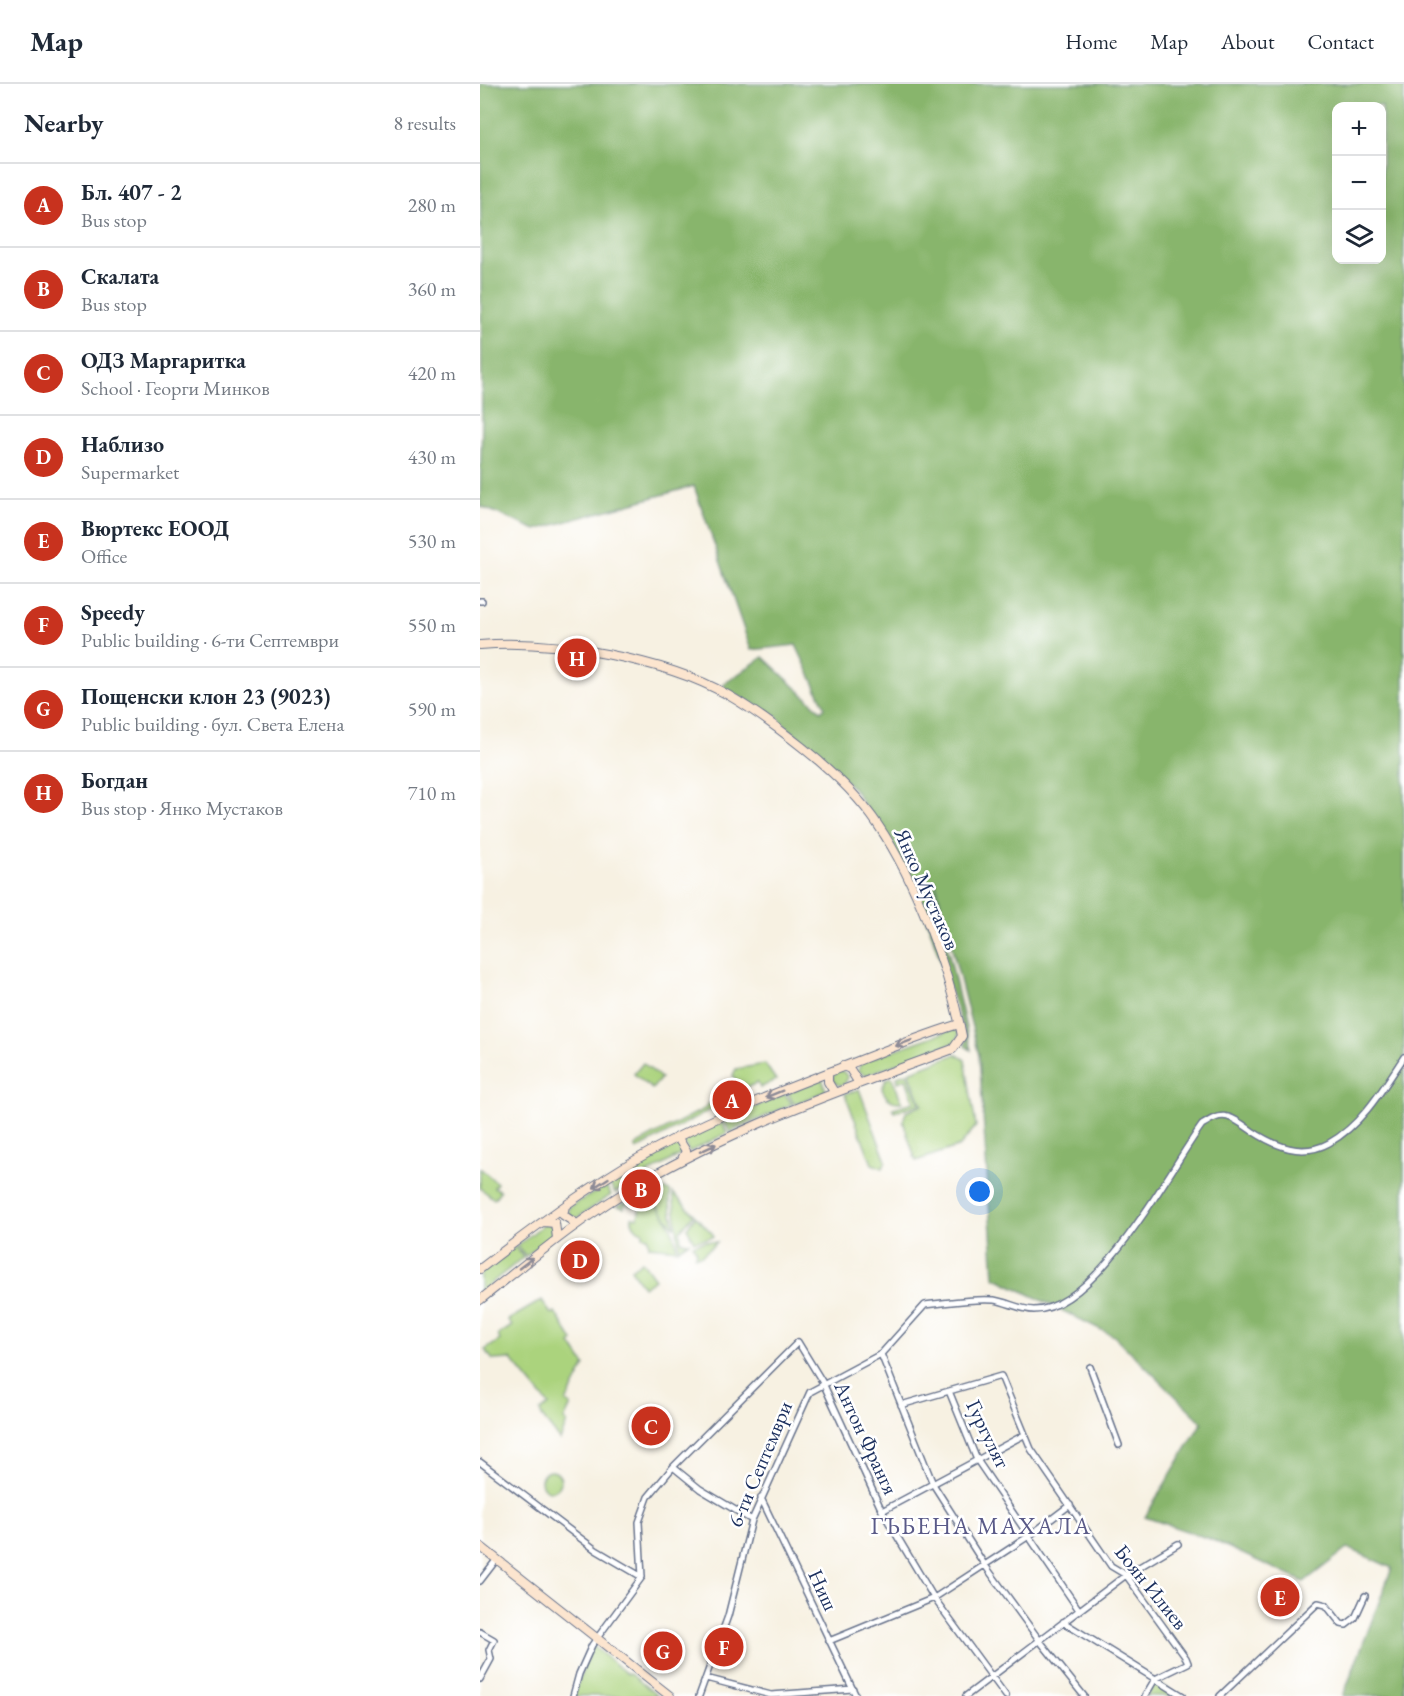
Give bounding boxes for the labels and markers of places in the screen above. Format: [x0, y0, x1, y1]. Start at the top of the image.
pin: H [558, 636, 596, 680]
pin: A [712, 1078, 752, 1122]
pin: B [622, 1166, 660, 1212]
pin: D [560, 1238, 600, 1282]
pin: C [632, 1404, 670, 1448]
pin: E [1260, 1574, 1300, 1620]
pin: F [704, 1624, 744, 1670]
pin: G [644, 1628, 682, 1674]

